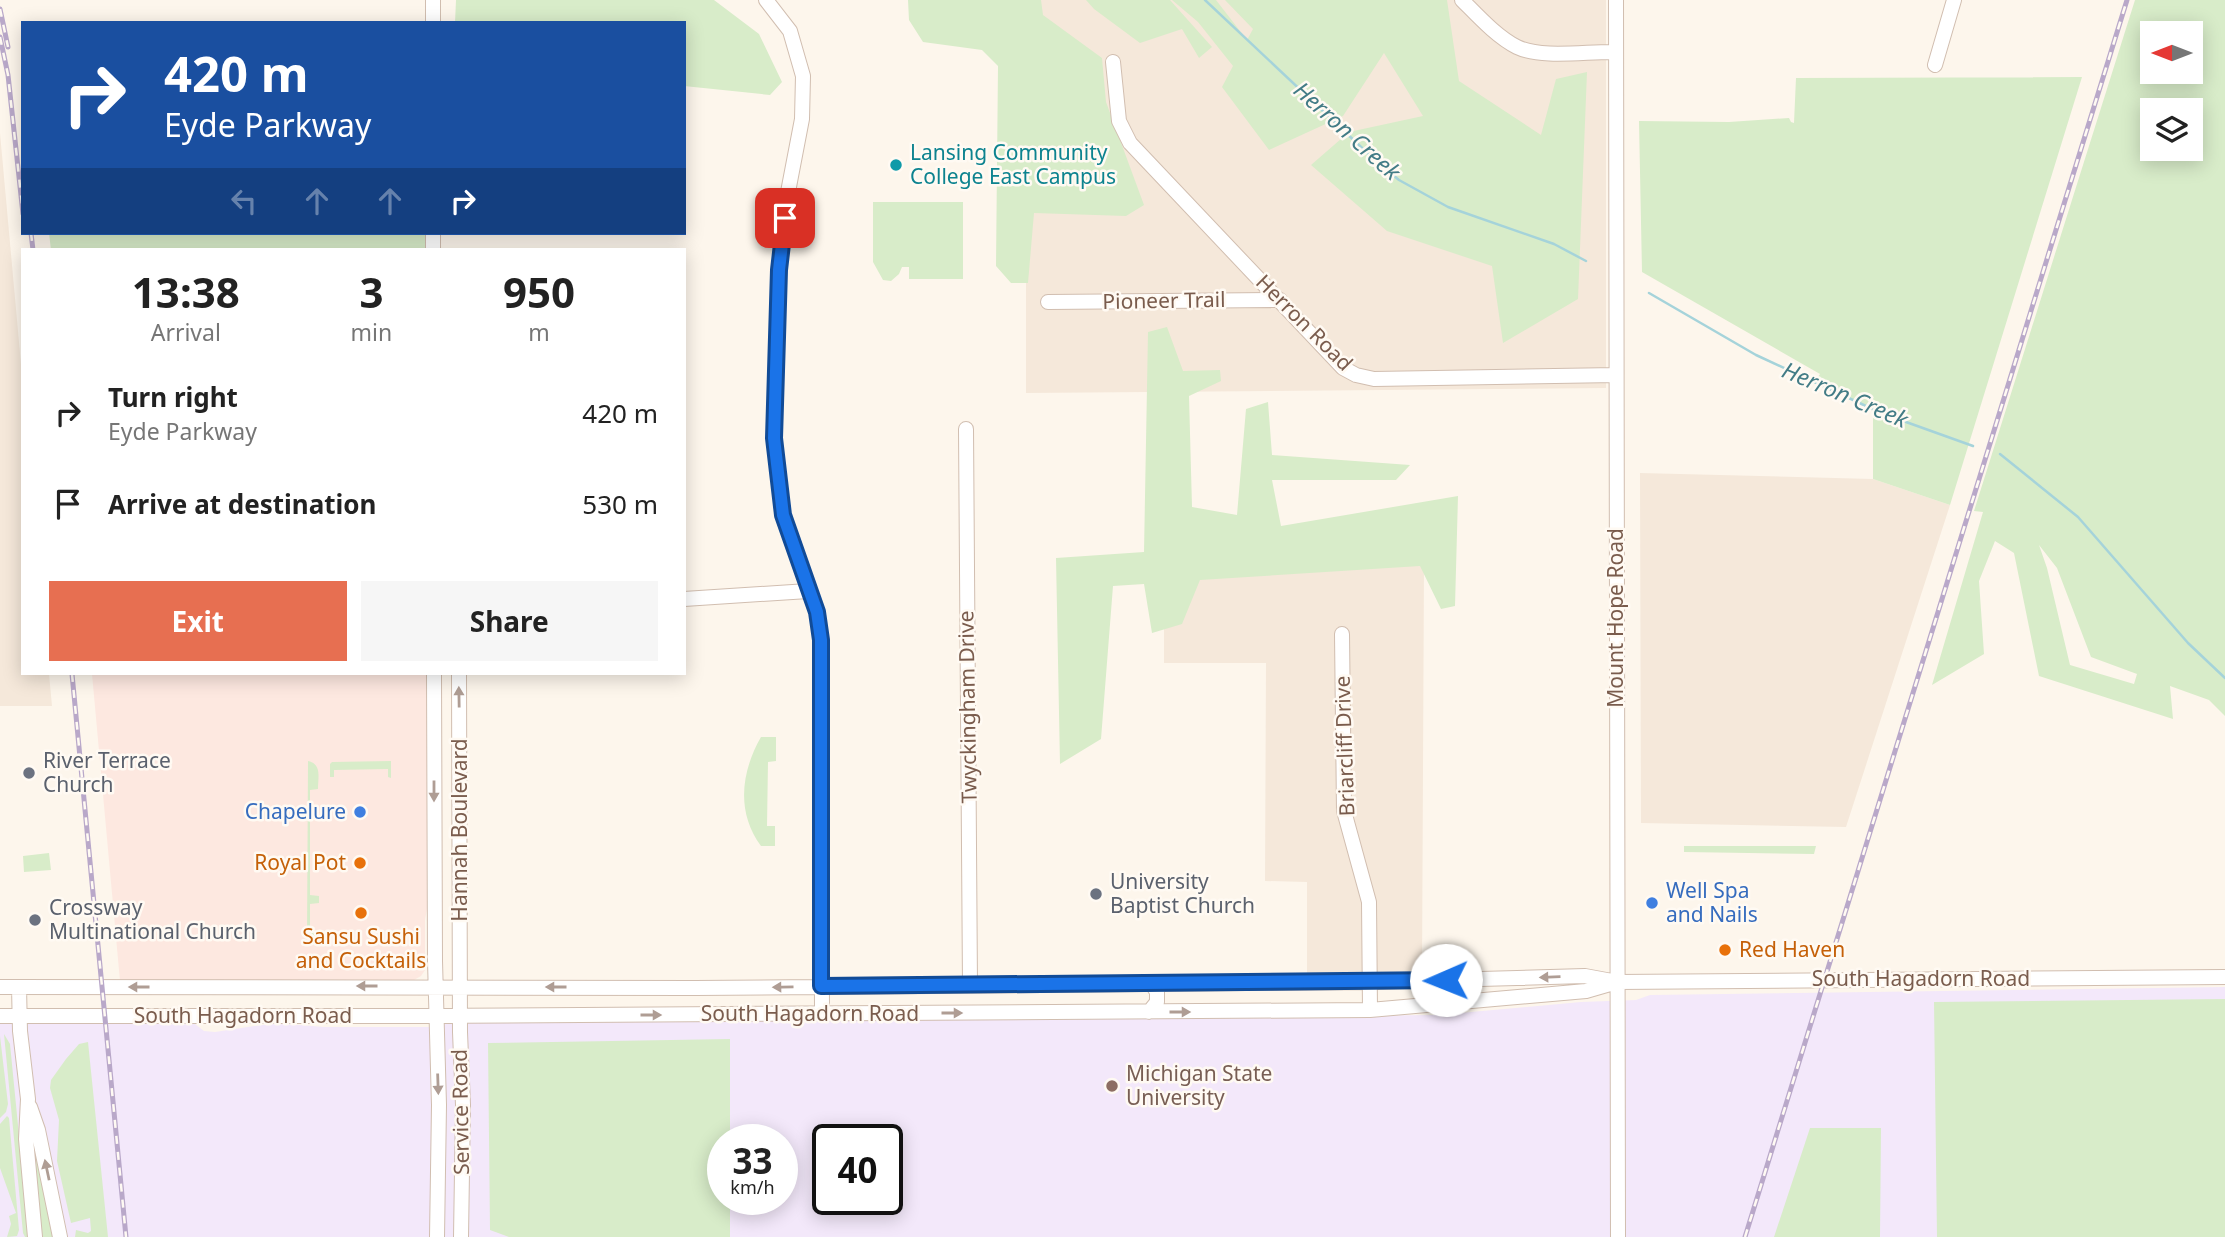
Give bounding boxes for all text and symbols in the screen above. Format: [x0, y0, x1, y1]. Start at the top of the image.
north arrow [2140, 21, 2203, 84]
map controls [2140, 21, 2203, 161]
text: 420 m [164, 40, 309, 106]
icon: right [49, 49, 140, 140]
water label: Herron Creek [1287, 74, 1409, 188]
button: layers [2140, 98, 2203, 161]
text: Eyde Parkway [164, 103, 371, 146]
place label: Lansing Community College East Campus [910, 138, 1116, 190]
marker: Lansing Community College East Campus [888, 157, 904, 173]
icon: left [225, 182, 263, 220]
icon: ahead [298, 182, 336, 220]
icon: ahead [371, 182, 409, 220]
icon: right [444, 182, 482, 220]
pin [755, 188, 815, 248]
icon: arrive [766, 199, 804, 237]
text: 13:38 [132, 263, 240, 320]
text: 3 [359, 263, 383, 320]
text: 950 [503, 263, 575, 320]
street label: Herron Road [1250, 268, 1359, 377]
street label: Pioneer Trail [1102, 285, 1226, 315]
text: Arrival [151, 316, 221, 348]
text: min [351, 316, 392, 348]
text: m [528, 316, 550, 348]
water label: Herron Creek [1778, 353, 1915, 436]
text: Turn right [108, 379, 238, 415]
icon: right [49, 394, 87, 432]
text: 420 m [582, 395, 658, 431]
text: Eyde Parkway [108, 415, 257, 447]
icon: arrive [49, 485, 87, 523]
text: Arrive at destination [108, 486, 377, 522]
text: 530 m [582, 486, 658, 522]
street label: Mount Hope Road [1601, 528, 1629, 708]
button: Exit [49, 581, 347, 661]
button: Share [361, 581, 658, 661]
street label: Twyckingham Drive [951, 610, 983, 804]
street label: Briarcliff Drive [1328, 675, 1360, 817]
one-way arrow [453, 686, 465, 708]
street label: Hannah Boulevard [445, 738, 473, 922]
place label: River Terrace Church [43, 746, 171, 798]
marker: River Terrace Church [21, 765, 37, 781]
one-way arrow [428, 780, 440, 802]
place label: Chapelure [245, 797, 346, 825]
marker: Chapelure [352, 804, 368, 820]
place label: Royal Pot [254, 848, 346, 876]
marker: Royal Pot [352, 855, 368, 871]
place label: University Baptist Church [1110, 867, 1255, 919]
place label: Well Spa and Nails [1666, 876, 1758, 928]
marker: University Baptist Church [1088, 886, 1104, 902]
place label: Crossway Multinational Church [49, 893, 256, 945]
marker: Well Spa and Nails [1644, 895, 1660, 911]
marker: Sansu Sushi and Cocktails [353, 905, 369, 921]
marker: Crossway Multinational Church [27, 912, 43, 928]
place label: Sansu Sushi and Cocktails [296, 922, 426, 974]
place label: Red Haven [1739, 935, 1845, 963]
marker: Red Haven [1717, 942, 1733, 958]
position arrow [1409, 943, 1483, 1017]
street label: South Hagadorn Road [1812, 964, 2030, 992]
one-way arrow [1539, 971, 1561, 982]
one-way arrow [355, 980, 377, 992]
one-way arrow [128, 981, 150, 993]
one-way arrow [545, 981, 567, 993]
one-way arrow [772, 981, 794, 993]
street label: South Hagadorn Road [701, 999, 919, 1027]
street label: South Hagadorn Road [134, 1001, 352, 1029]
one-way arrow [1169, 1006, 1191, 1017]
one-way arrow [942, 1007, 964, 1019]
one-way arrow [641, 1009, 663, 1021]
street label: Service Road [445, 1049, 475, 1175]
place label: Michigan State University [1126, 1059, 1272, 1111]
one-way arrow [432, 1074, 444, 1096]
marker: Michigan State University [1104, 1078, 1120, 1094]
speed limit sign: 40 [812, 1124, 903, 1215]
text: 33 [732, 1137, 773, 1184]
one-way arrow [41, 1159, 52, 1181]
text: km/h [730, 1175, 775, 1199]

